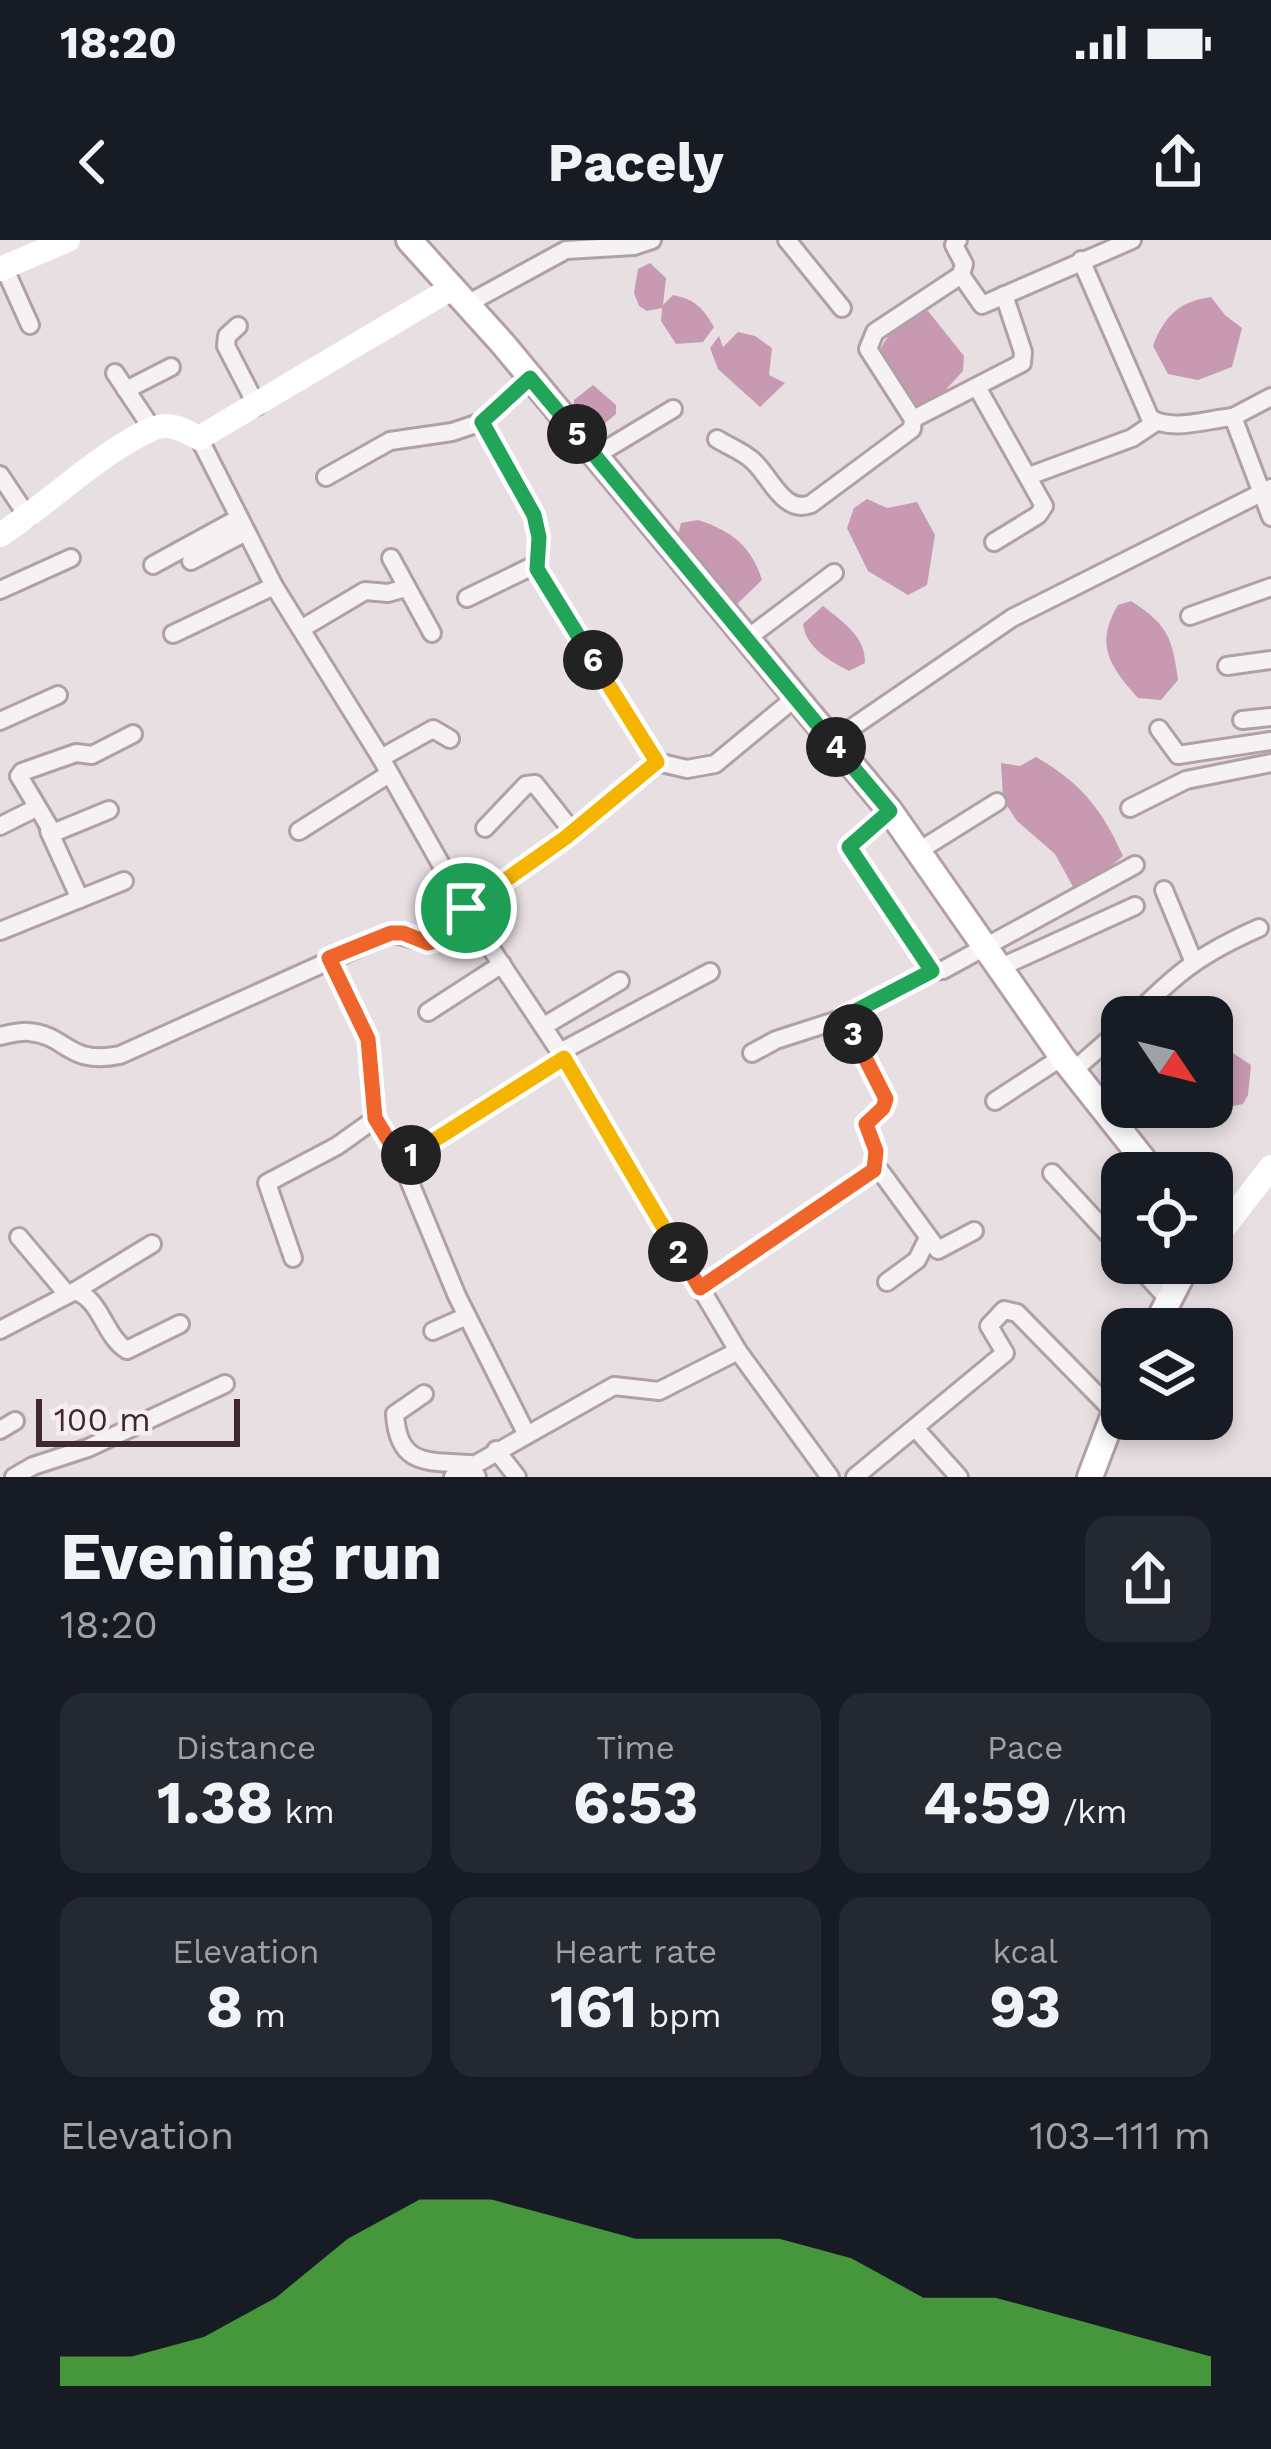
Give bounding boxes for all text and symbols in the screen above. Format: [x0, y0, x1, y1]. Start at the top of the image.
text: 18:20 [60, 16, 177, 69]
icon: back [60, 129, 126, 195]
icon: share [1145, 129, 1211, 195]
text: Pacely [547, 131, 724, 194]
pin: 5 [547, 404, 607, 464]
text: 5 [567, 414, 587, 453]
pin: 6 [563, 630, 623, 690]
text: 6 [583, 640, 603, 679]
pin: 4 [806, 717, 866, 777]
text: 4 [825, 727, 847, 766]
pin [415, 857, 517, 959]
icon: arrive [433, 875, 499, 941]
north arrow [1101, 996, 1233, 1128]
map controls [1101, 996, 1233, 1440]
pin: 3 [823, 1004, 883, 1064]
text: 3 [843, 1014, 863, 1053]
pin: 1 [381, 1125, 441, 1185]
text: 1 [404, 1135, 418, 1174]
button: locate [1101, 1152, 1233, 1284]
pin: 2 [648, 1222, 708, 1282]
text: 2 [668, 1232, 688, 1271]
button: layers [1101, 1308, 1233, 1440]
scale bar [36, 1393, 240, 1446]
text: 100 m [54, 1400, 151, 1439]
button: share [1085, 1516, 1211, 1642]
text: Evening run [60, 1518, 442, 1595]
text: 18:20 [60, 1602, 158, 1647]
text: Distance [176, 1728, 316, 1767]
text: Time [596, 1728, 675, 1767]
text: Pace [987, 1728, 1063, 1767]
text: 1.38 [157, 1767, 273, 1838]
text: 6:53 [573, 1767, 698, 1838]
text: 4:59 [923, 1767, 1052, 1838]
text: km [273, 1792, 335, 1831]
text: /km [1052, 1792, 1127, 1831]
text: Elevation [172, 1932, 319, 1971]
text: Heart rate [554, 1932, 717, 1971]
text: kcal [992, 1932, 1058, 1971]
text: 8 [206, 1971, 243, 2042]
text: 161 [550, 1971, 637, 2042]
text: 93 [989, 1971, 1061, 2042]
text: m [243, 1996, 286, 2035]
text: bpm [637, 1996, 721, 2035]
text: Elevation [60, 2113, 234, 2158]
text: 103–111 m [1029, 2113, 1211, 2158]

